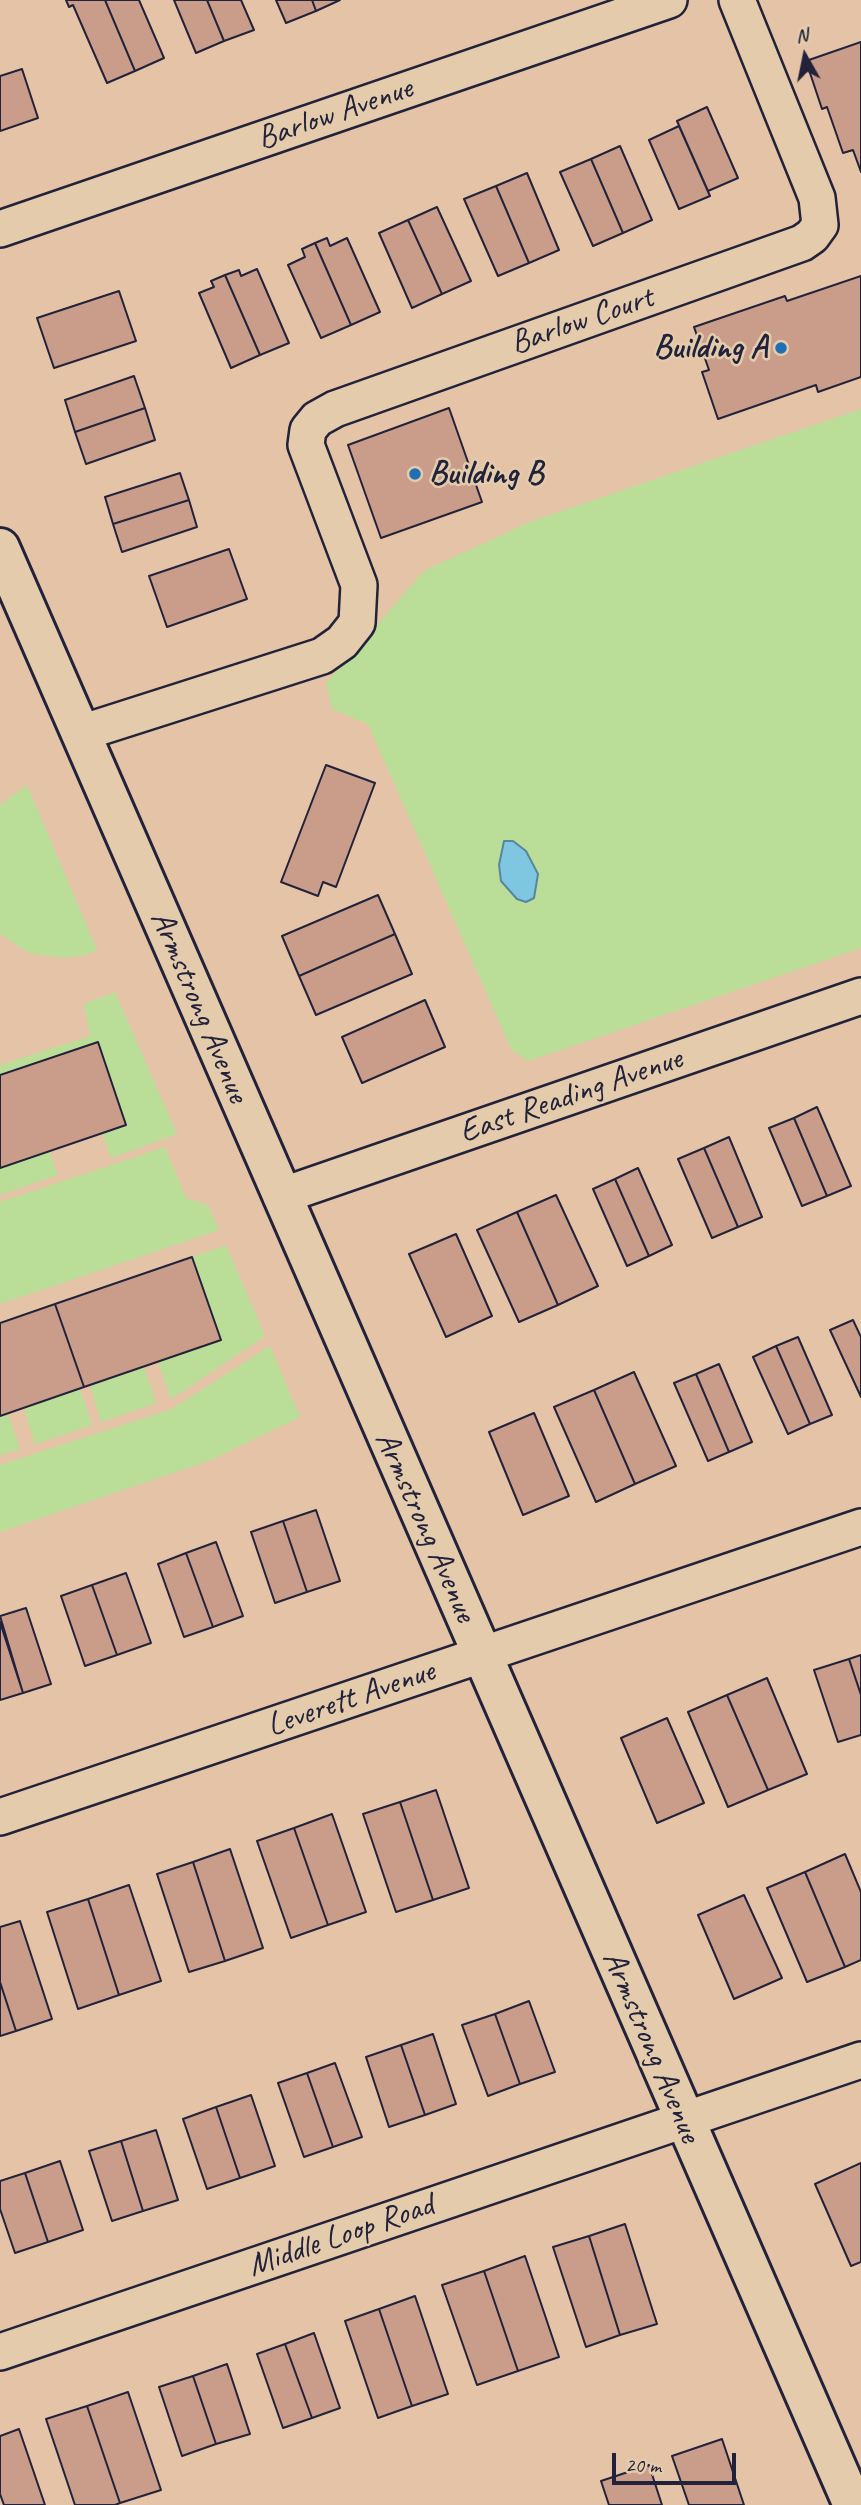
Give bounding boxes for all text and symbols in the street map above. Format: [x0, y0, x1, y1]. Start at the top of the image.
north arrow [770, 21, 840, 91]
text: N [794, 22, 809, 48]
street label: Barlow Avenue [252, 69, 418, 159]
street label: Barlow Court [506, 278, 658, 364]
place label: Building A [653, 328, 767, 368]
marker: Building A [773, 340, 789, 356]
place label: Building B [429, 454, 543, 494]
marker: Building B [407, 466, 423, 482]
street label: Armstrong Avenue [141, 905, 257, 1109]
street label: East Reading Avenue [454, 1039, 688, 1153]
street label: Armstrong Avenue [365, 1426, 485, 1628]
street label: Leverett Avenue [262, 1652, 440, 1746]
street label: Armstrong Avenue [593, 1945, 709, 2149]
street label: Middle Loop Road [243, 2186, 439, 2286]
scale bar [616, 2438, 740, 2482]
text: 20 m [625, 2452, 661, 2478]

